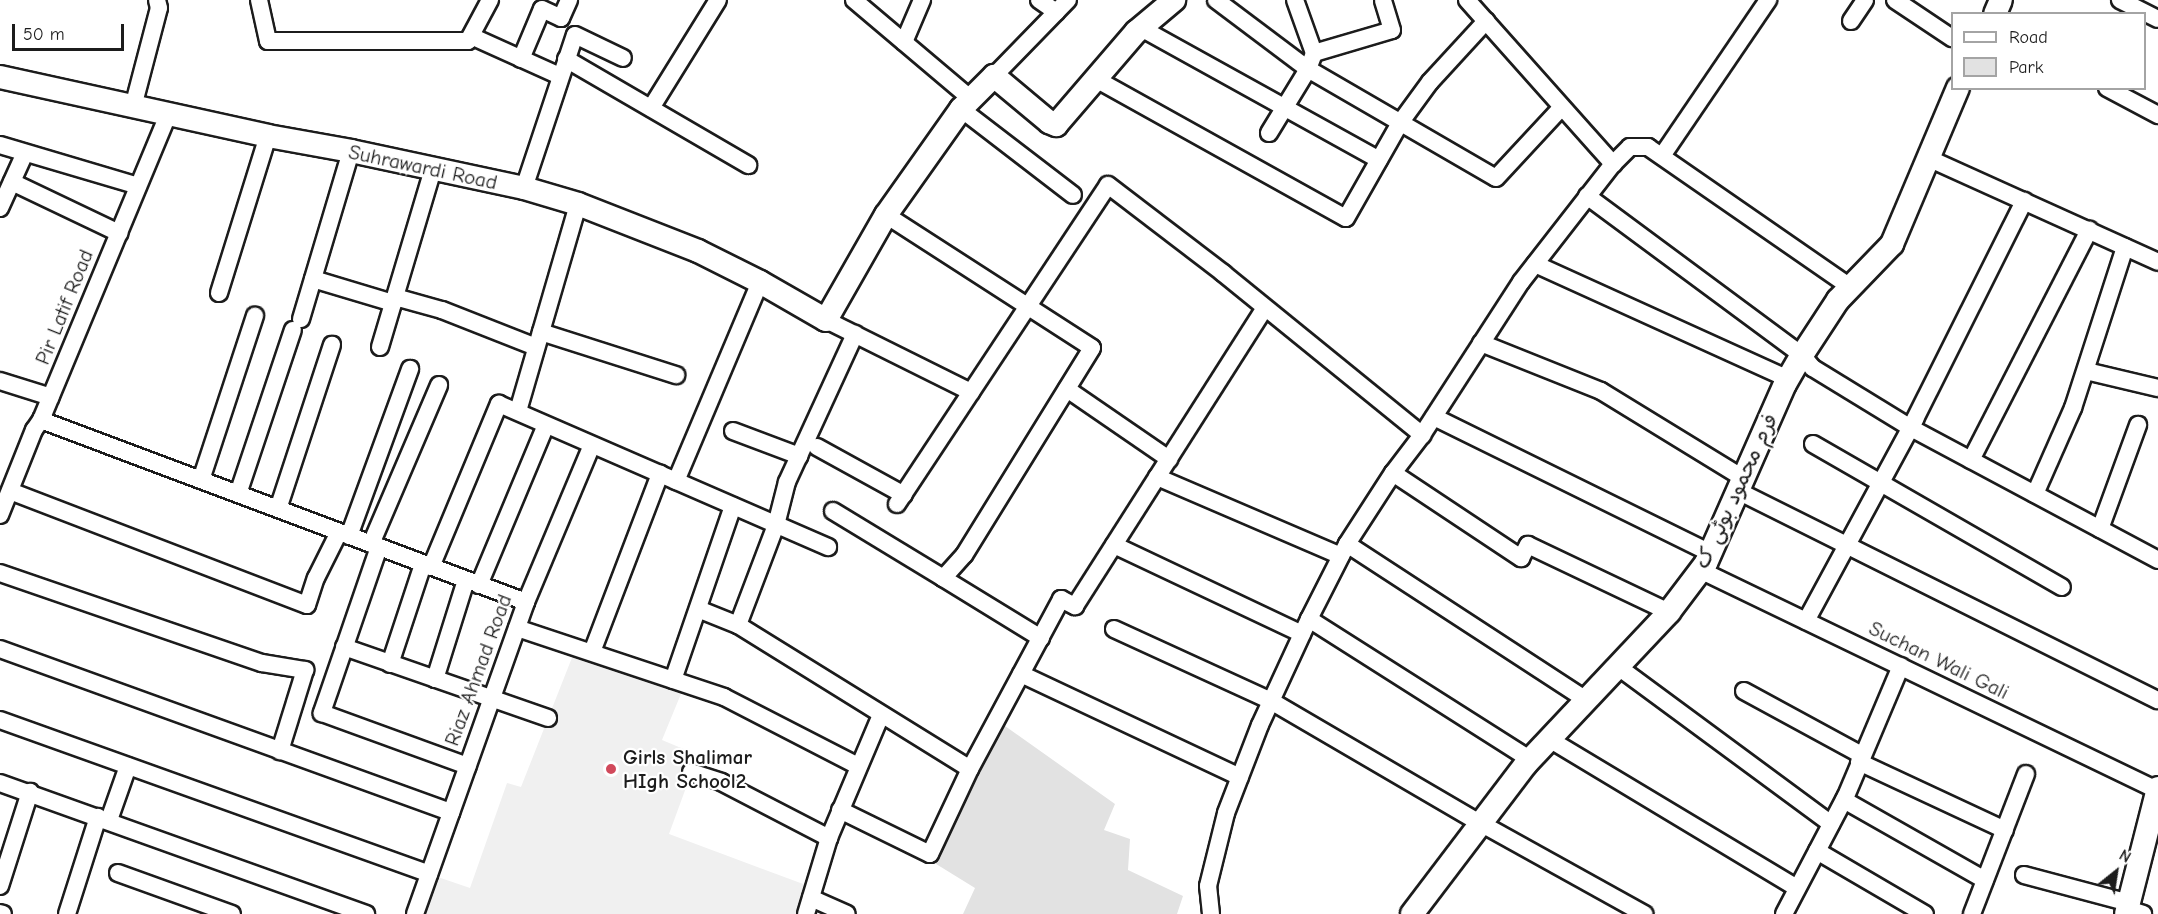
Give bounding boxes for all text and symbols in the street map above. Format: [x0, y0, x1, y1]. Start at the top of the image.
scale bar [15, 12, 128, 50]
legend [1951, 12, 2146, 90]
text: 50 m [23, 24, 65, 45]
text: Road [2009, 27, 2048, 48]
text: Park [2009, 57, 2043, 78]
street label: Suhrawardi Road [346, 139, 500, 195]
street label: Pir Latif Road [29, 246, 99, 368]
street label: فرم محمود بوٹی ک [1689, 409, 1783, 573]
street label: Riaz Ahmad Road [439, 591, 517, 749]
street label: Suchan Wali Gali [1865, 615, 2013, 705]
place label: Girls Shalimar HIgh School2 [623, 744, 752, 794]
marker: Girls Shalimar HIgh School2 [604, 762, 618, 776]
north arrow [2086, 842, 2146, 902]
text: N [2116, 846, 2134, 867]

